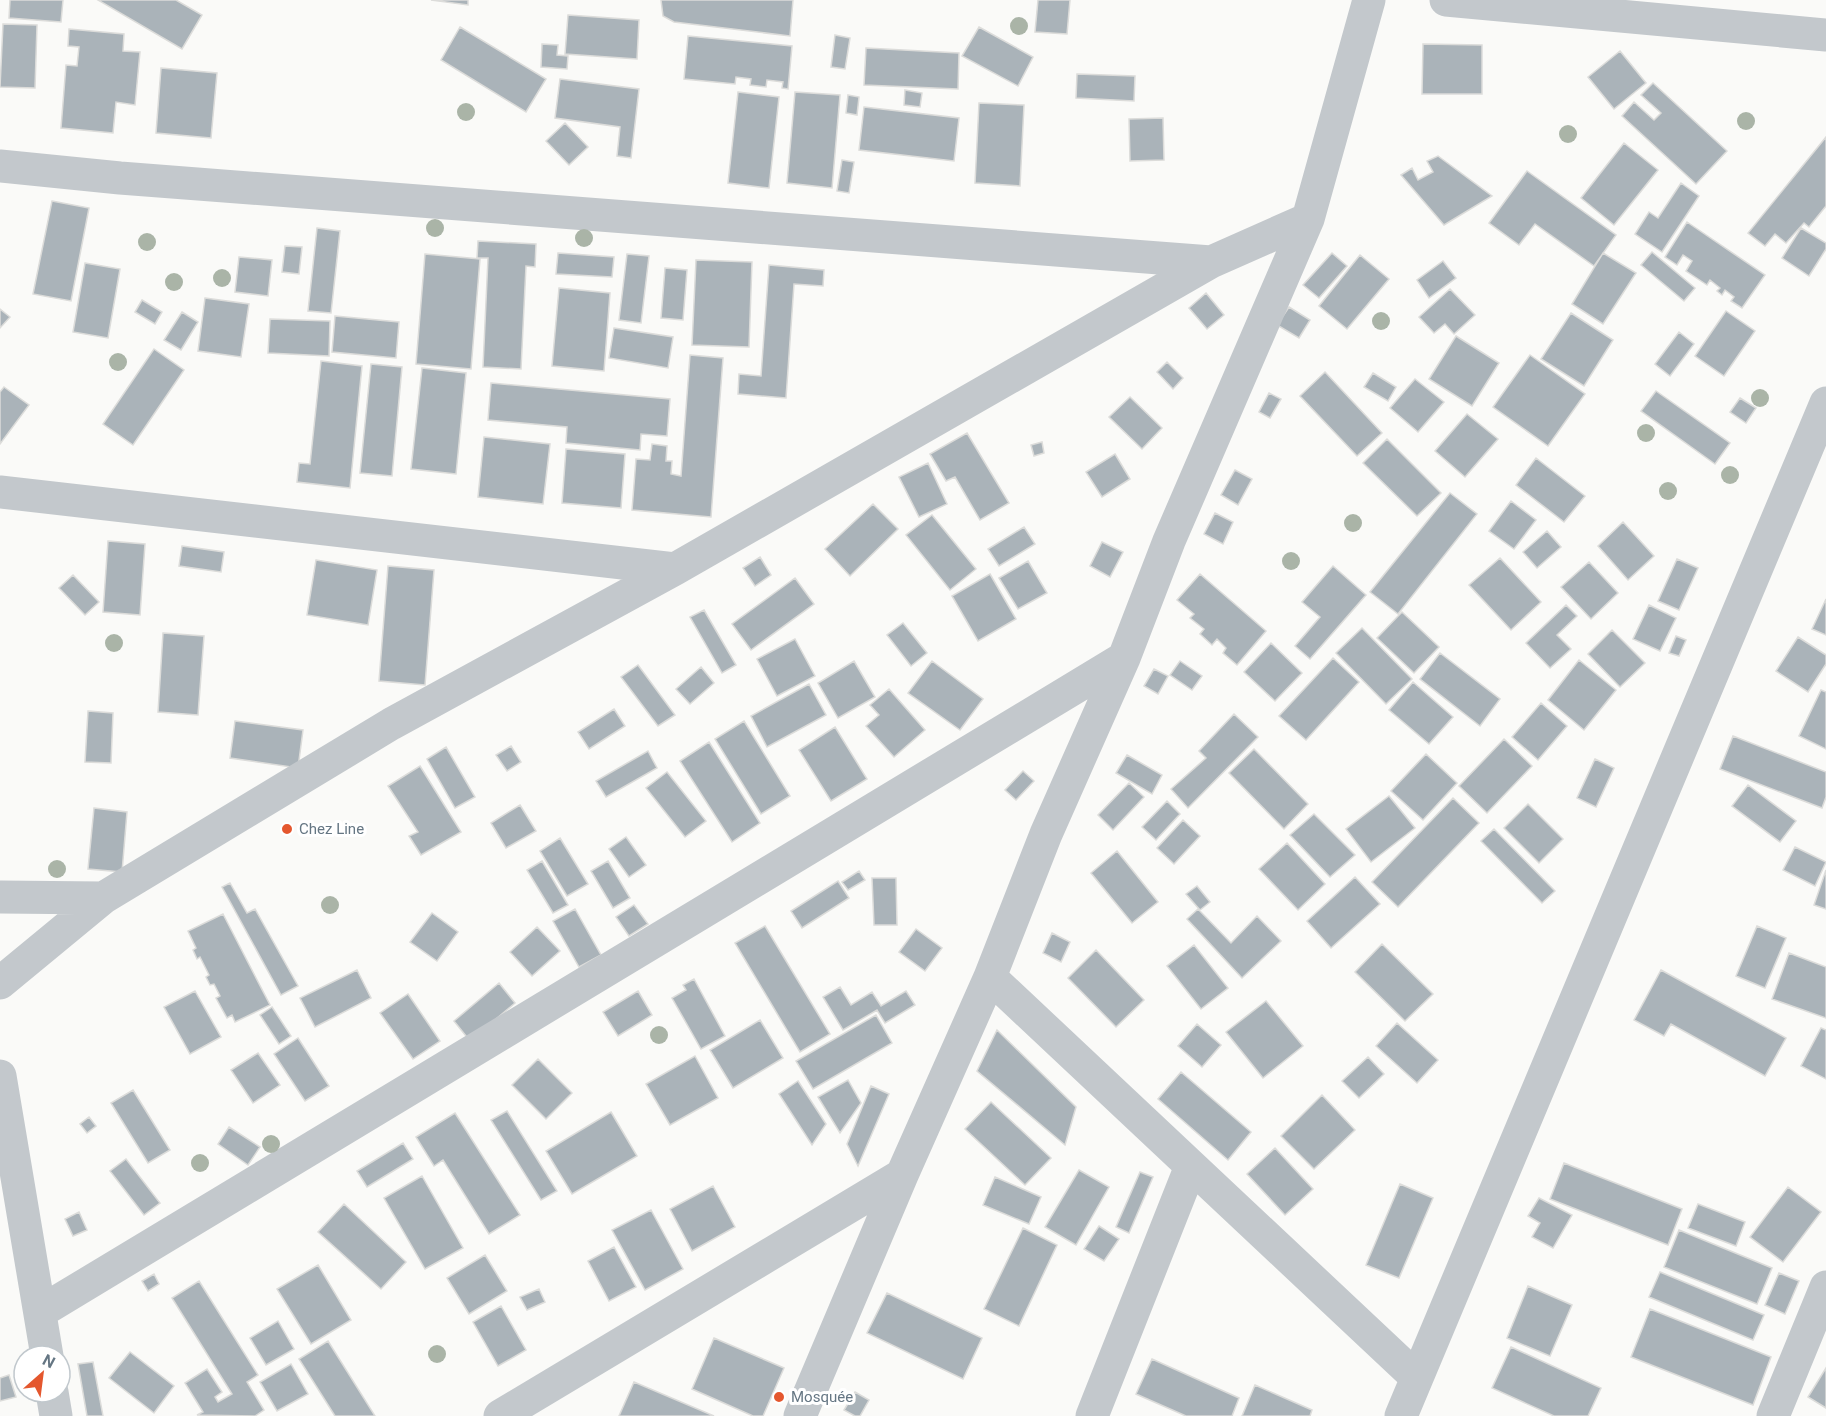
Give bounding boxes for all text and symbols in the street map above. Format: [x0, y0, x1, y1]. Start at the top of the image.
place label: Chez Line [299, 820, 364, 838]
marker: Chez Line [280, 822, 294, 836]
north arrow [12, 1344, 72, 1404]
text: N [39, 1350, 58, 1372]
place label: Mosquée [791, 1388, 853, 1406]
marker: Mosquée [772, 1390, 786, 1404]

